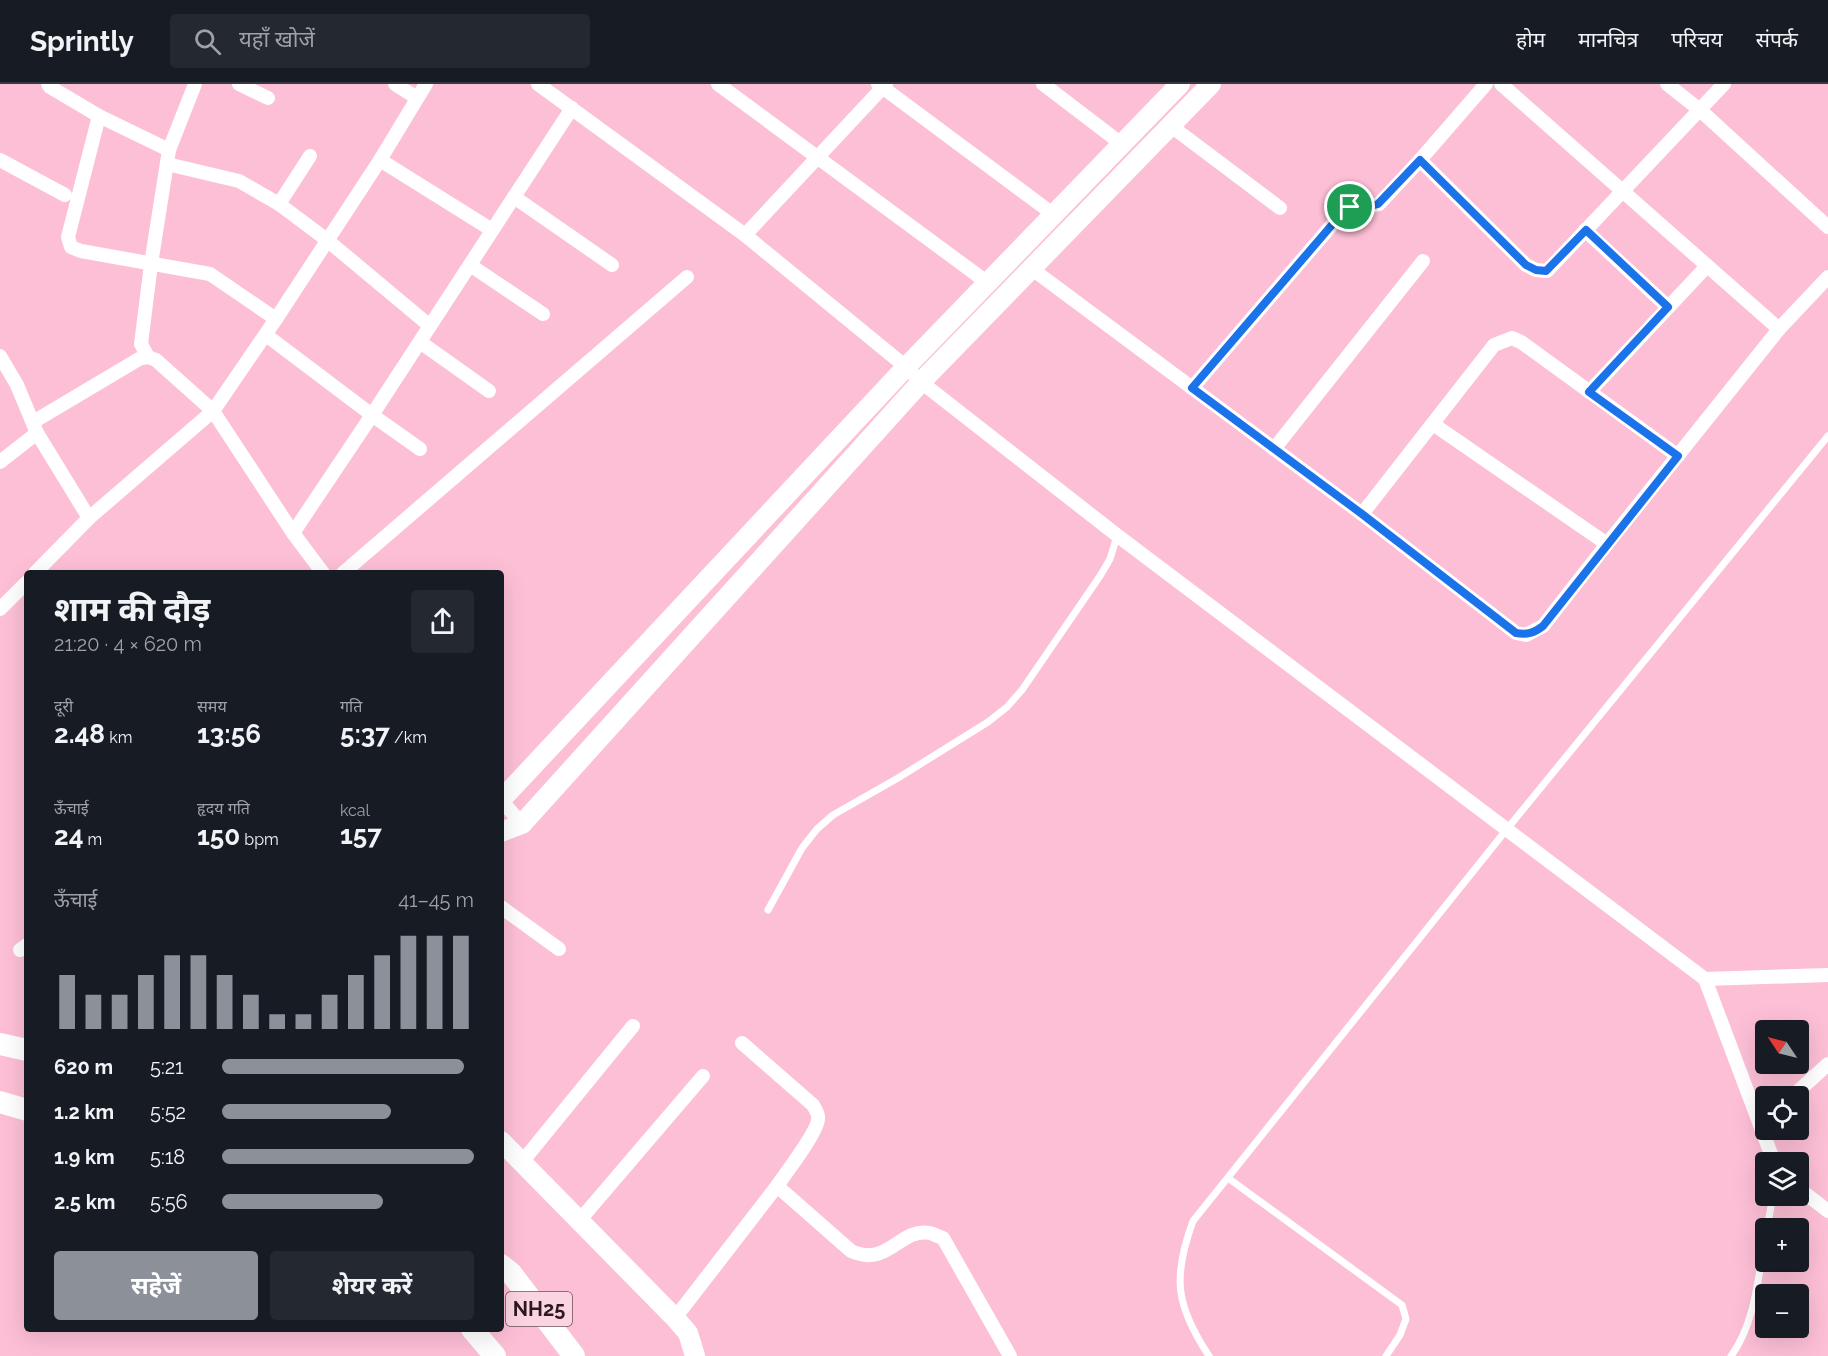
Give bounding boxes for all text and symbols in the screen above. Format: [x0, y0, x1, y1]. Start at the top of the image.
search box [170, 14, 590, 68]
text: Sprintly [30, 25, 134, 58]
icon: search [191, 25, 224, 58]
text: यहाँ खोजें [239, 26, 315, 52]
text: होम [1516, 27, 1545, 52]
text: मानचित्र [1578, 27, 1638, 52]
text: परिचय [1671, 27, 1723, 52]
text: संपर्क [1756, 27, 1798, 52]
pin [1324, 181, 1375, 232]
icon: arrive [1333, 190, 1366, 223]
text: शाम की दौड़ [54, 590, 210, 629]
button: share [411, 590, 474, 653]
text: 21:20 · 4 × 620 m [54, 632, 202, 656]
text: दूरी [54, 697, 73, 716]
text: समय [197, 697, 227, 716]
text: गति [340, 697, 362, 716]
text: 2.48 [54, 719, 105, 749]
text: 13:56 [197, 719, 261, 749]
text: 5:37 [340, 719, 390, 749]
text: km [105, 728, 132, 747]
text: /km [390, 728, 427, 747]
text: ऊँचाई [54, 799, 89, 818]
text: हृदय गति [197, 799, 250, 818]
text: kcal [340, 801, 370, 820]
text: 157 [340, 820, 382, 850]
text: 24 [54, 821, 84, 851]
text: 150 [197, 821, 240, 851]
text: m [84, 830, 102, 849]
text: bpm [240, 830, 279, 849]
text: ऊँचाई [54, 888, 97, 912]
text: 41–45 m [398, 888, 474, 912]
north arrow [1755, 1020, 1809, 1074]
map controls [1755, 1020, 1809, 1338]
text: 620 m [54, 1055, 113, 1079]
text: 5:21 [150, 1055, 184, 1079]
button: locate [1755, 1086, 1809, 1140]
text: 1.2 km [54, 1100, 114, 1124]
text: 5:52 [150, 1100, 186, 1124]
text: 1.9 km [54, 1145, 115, 1169]
text: 5:18 [150, 1145, 185, 1169]
button: layers [1755, 1152, 1809, 1206]
text: 2.5 km [54, 1190, 115, 1214]
text: 5:56 [150, 1190, 188, 1214]
button: + [1755, 1218, 1809, 1272]
button: सहेजें [54, 1251, 258, 1320]
button: शेयर करें [270, 1251, 474, 1320]
button: − [1755, 1284, 1809, 1338]
road number: NH25 [506, 1292, 572, 1326]

